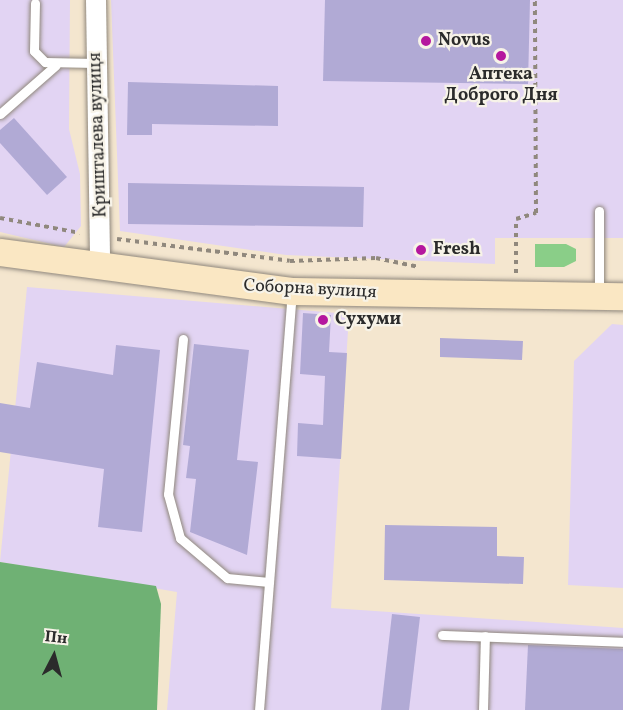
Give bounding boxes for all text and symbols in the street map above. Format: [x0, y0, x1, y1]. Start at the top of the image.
place label: Novus [438, 30, 490, 52]
marker: Novus [419, 34, 433, 48]
marker: Аптека Доброго Дня [494, 49, 508, 63]
street label: Кришталева вулиця [85, 52, 113, 218]
place label: Аптека Доброго Дня [444, 65, 558, 107]
place label: Fresh [433, 239, 481, 261]
marker: Fresh [414, 243, 428, 257]
street label: Соборна вулиця [243, 276, 377, 304]
place label: Сухуми [335, 309, 401, 331]
marker: Сухуми [316, 313, 330, 327]
north arrow [24, 626, 84, 686]
text: Пн [43, 626, 68, 650]

